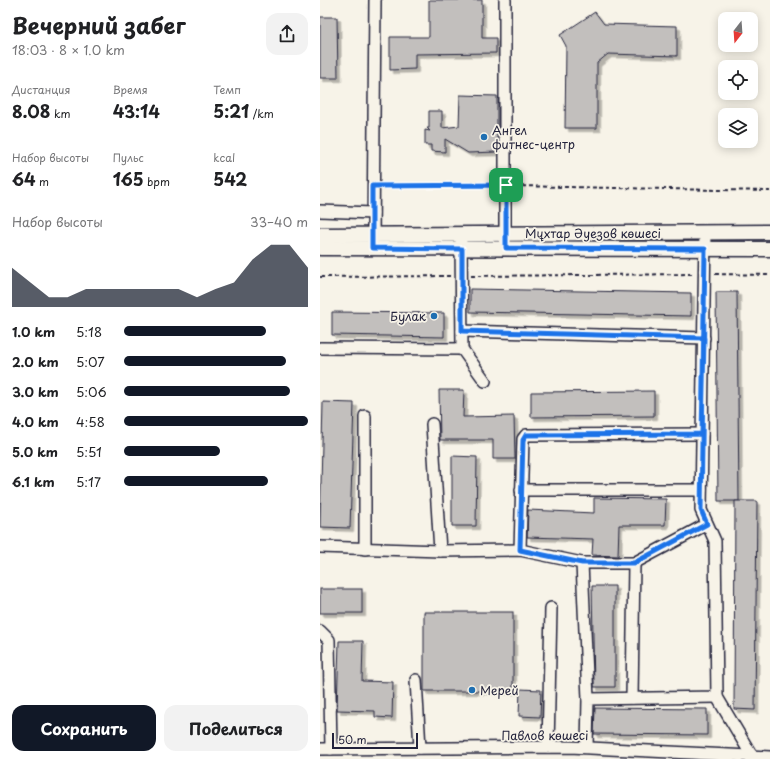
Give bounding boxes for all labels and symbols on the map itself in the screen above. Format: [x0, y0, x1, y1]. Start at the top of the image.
north arrow [718, 12, 758, 52]
place label: Ангел фитнес-центр [492, 121, 575, 153]
marker: Ангел фитнес-центр [479, 132, 489, 142]
pin [489, 168, 523, 202]
street label: Мұхтар Әуезов көшесі [525, 224, 661, 242]
place label: Булак [390, 307, 427, 325]
marker: Булак [429, 311, 439, 321]
place label: Мерей [480, 681, 518, 699]
marker: Мерей [467, 685, 477, 695]
street label: Павлов көшесі [501, 726, 589, 744]
scale bar [332, 731, 418, 750]

